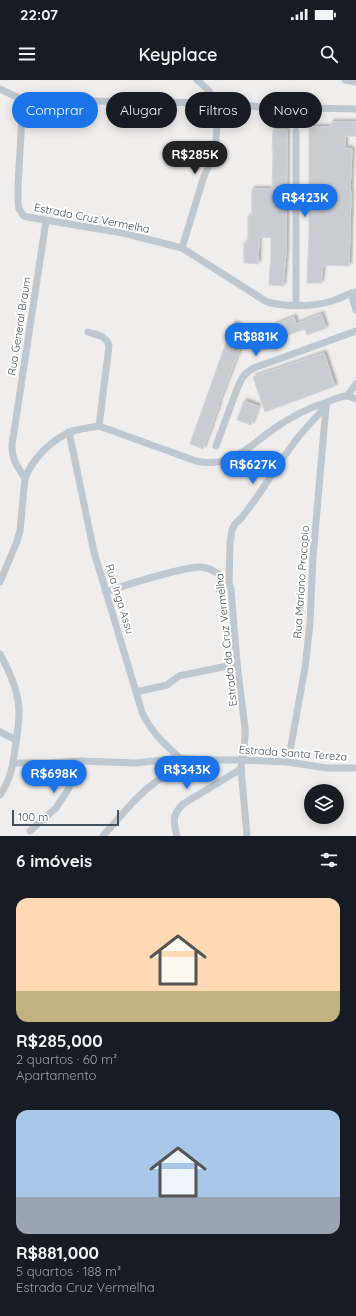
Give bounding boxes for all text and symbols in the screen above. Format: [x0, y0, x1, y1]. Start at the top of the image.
text: 22:07 [20, 5, 58, 24]
icon: menu [16, 43, 38, 65]
text: Keyplace [138, 43, 218, 66]
icon: search [318, 43, 340, 65]
chip: Comprar [12, 92, 98, 128]
chip: Alugar [106, 92, 177, 128]
chip: Filtros [185, 92, 251, 128]
chip: Novo [259, 92, 322, 128]
pin: R$285K [162, 141, 228, 175]
text: R$285K [171, 146, 219, 162]
pin: R$423K [272, 184, 338, 218]
text: R$423K [281, 189, 329, 205]
street label: Estrada Cruz Vermelha [33, 200, 151, 236]
street label: Rua General Braum [4, 275, 34, 377]
pin: R$881K [223, 323, 289, 357]
text: R$881K [234, 328, 278, 344]
pin: R$627K [220, 451, 286, 485]
text: R$627K [230, 456, 276, 472]
street label: Rua Mariano Procopio [290, 525, 312, 639]
street label: Rua Inga Assu [103, 562, 137, 636]
street label: Estrada da Cruz Vermelha [212, 573, 240, 707]
street label: Estrada Santa Tereza [238, 742, 348, 764]
pin: R$343K [154, 756, 220, 790]
pin: R$698K [21, 760, 87, 794]
text: R$343K [164, 761, 210, 777]
text: R$698K [31, 765, 77, 781]
map controls [304, 784, 344, 824]
button: layers [304, 784, 344, 824]
scale bar [12, 808, 119, 827]
text: 100 m [18, 810, 48, 824]
icon: filters [318, 849, 340, 871]
text: 6 imóveis [16, 850, 92, 871]
icon: home [142, 924, 214, 996]
text: R$285,000 [16, 1030, 103, 1051]
text: 2 quartos · 60 m² [16, 1051, 117, 1067]
text: Apartamento [16, 1067, 96, 1083]
icon: home [142, 1136, 214, 1208]
text: R$881,000 [16, 1242, 99, 1263]
text: 5 quartos · 188 m² [16, 1263, 121, 1279]
text: Estrada Cruz Vermelha [16, 1279, 155, 1295]

